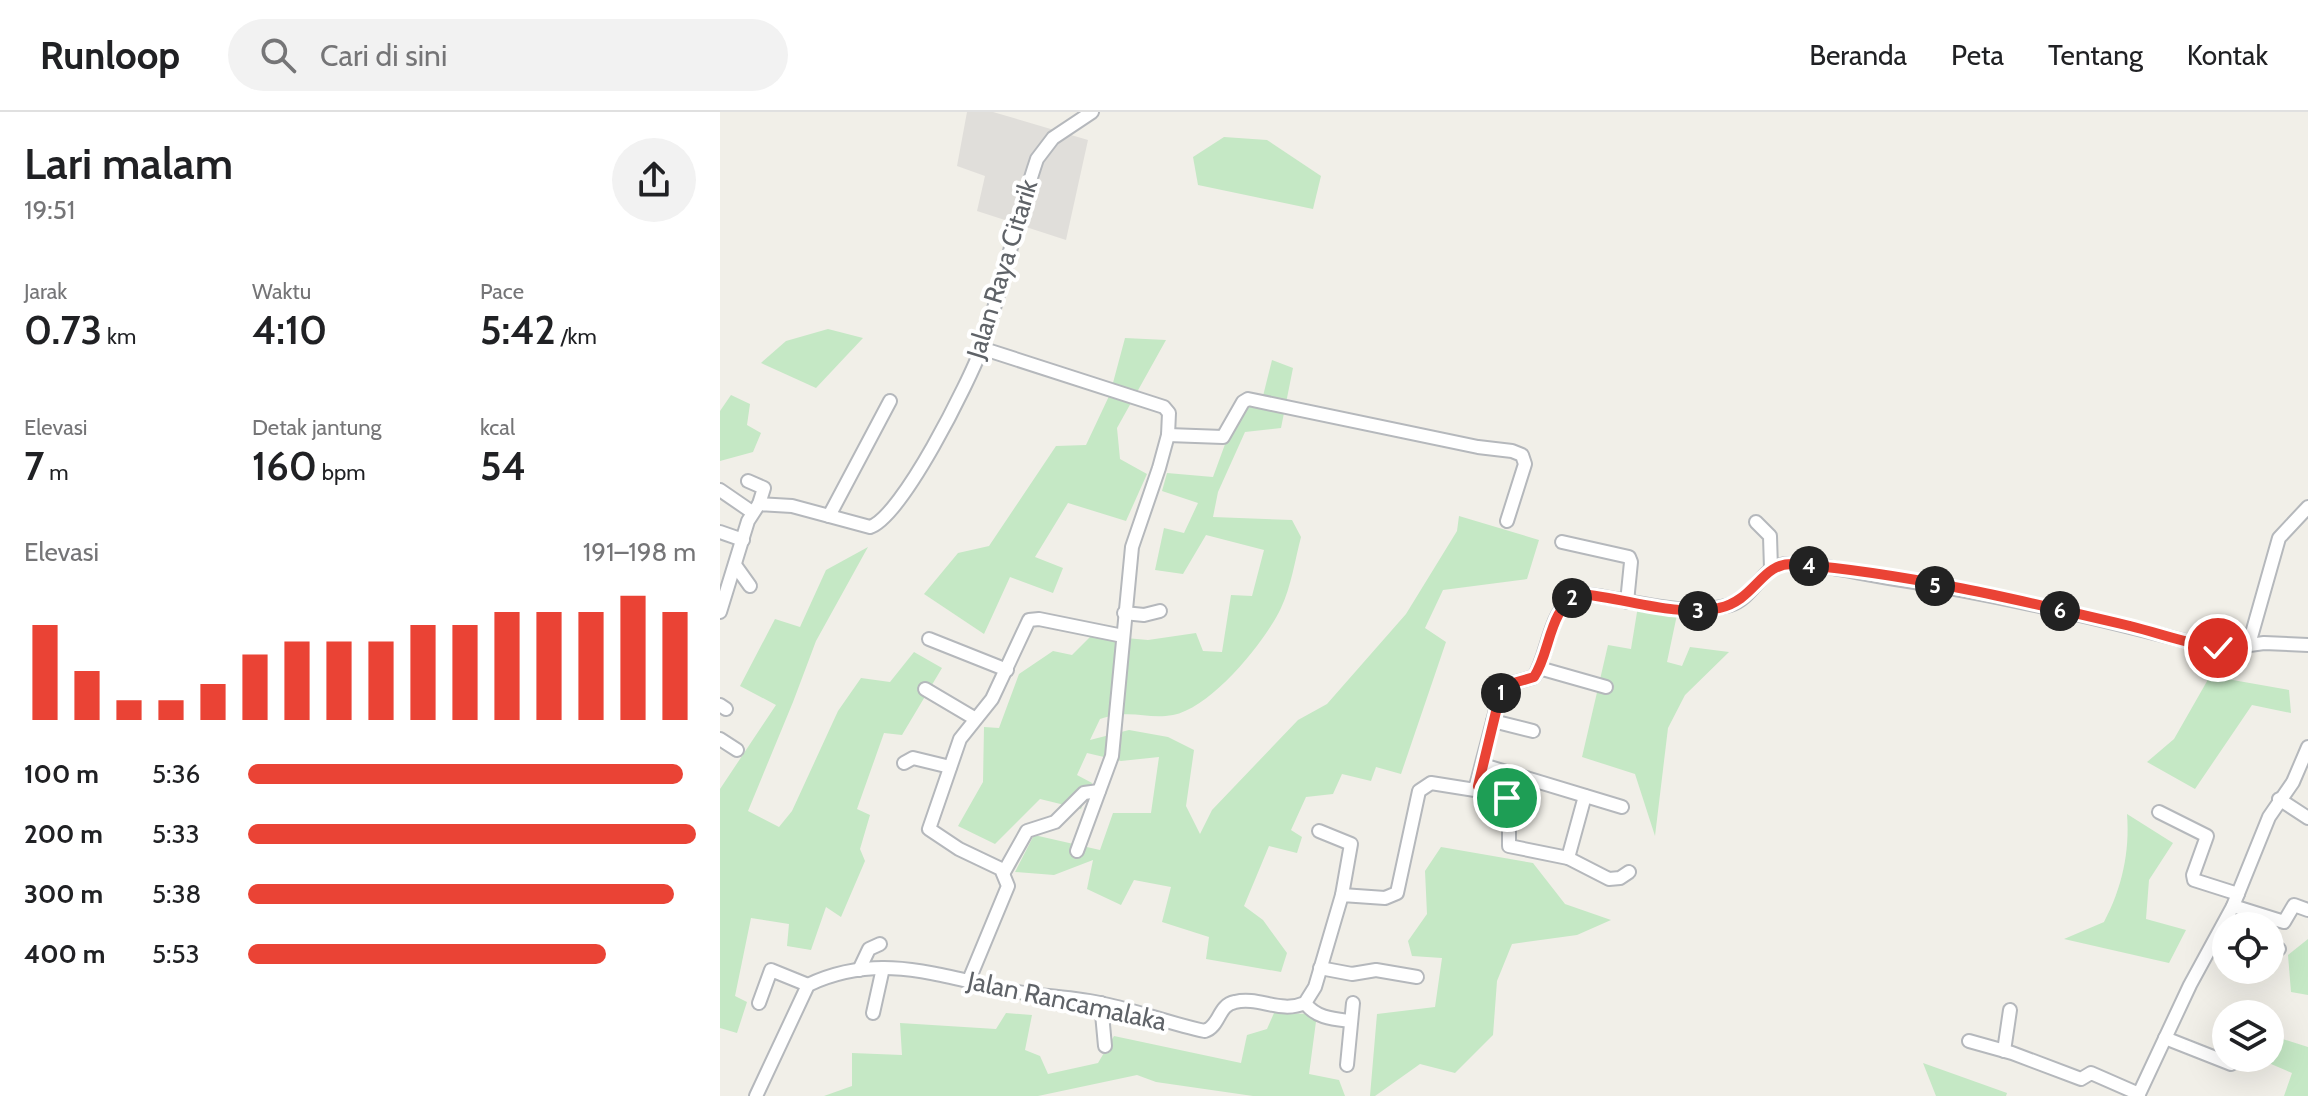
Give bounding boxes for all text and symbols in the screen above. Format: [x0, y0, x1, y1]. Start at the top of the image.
search box [228, 19, 788, 91]
text: Runloop [40, 32, 180, 79]
icon: search [256, 33, 300, 77]
text: Cari di sini [320, 37, 447, 74]
text: Beranda [1809, 38, 1907, 72]
text: Peta [1951, 38, 2004, 72]
text: Tentang [2048, 38, 2143, 72]
text: Kontak [2187, 38, 2268, 72]
text: Lari malam [24, 137, 233, 190]
button: share [612, 138, 696, 222]
street label: Jalan Raya Citarik [959, 175, 1045, 363]
text: 19:51 [24, 194, 75, 226]
text: Jarak [24, 278, 67, 305]
text: Waktu [252, 278, 311, 305]
text: Pace [480, 278, 524, 305]
text: 0.73 [24, 305, 102, 354]
text: 4:10 [252, 305, 327, 354]
text: 5:42 [480, 305, 556, 354]
text: km [102, 323, 136, 350]
text: /km [556, 323, 597, 350]
text: Elevasi [24, 414, 87, 441]
text: Detak jantung [252, 414, 381, 441]
text: kcal [480, 414, 515, 441]
text: 7 [24, 441, 44, 490]
text: 160 [252, 441, 317, 490]
text: 54 [480, 441, 526, 490]
text: m [44, 459, 69, 486]
text: bpm [317, 459, 366, 486]
text: Elevasi [24, 536, 99, 568]
text: 191–198 m [583, 536, 696, 568]
pin: 4 [1789, 546, 1829, 586]
text: 4 [1802, 552, 1816, 579]
pin: 5 [1915, 566, 1955, 606]
text: 5 [1929, 572, 1941, 599]
pin: 2 [1552, 578, 1592, 618]
text: 2 [1566, 584, 1578, 611]
pin: 3 [1678, 591, 1718, 631]
pin: 6 [2040, 591, 2080, 631]
text: 3 [1692, 597, 1704, 624]
text: 6 [2054, 597, 2066, 624]
pin [2184, 614, 2252, 682]
icon: check [2196, 626, 2240, 670]
pin: 1 [1481, 673, 1521, 713]
text: 1 [1497, 679, 1505, 706]
text: 100 m [24, 758, 99, 790]
text: 5:36 [152, 758, 200, 790]
pin [1473, 764, 1541, 832]
icon: arrive [1485, 776, 1529, 820]
text: 200 m [24, 818, 103, 850]
text: 5:33 [152, 818, 200, 850]
text: 300 m [24, 878, 103, 910]
text: 5:38 [152, 878, 201, 910]
map controls [2212, 912, 2284, 1072]
button: locate [2212, 912, 2284, 984]
text: 400 m [24, 938, 105, 970]
text: 5:53 [152, 938, 200, 970]
street label: Jalan Rancamalaka [964, 964, 1170, 1038]
button: layers [2212, 1000, 2284, 1072]

